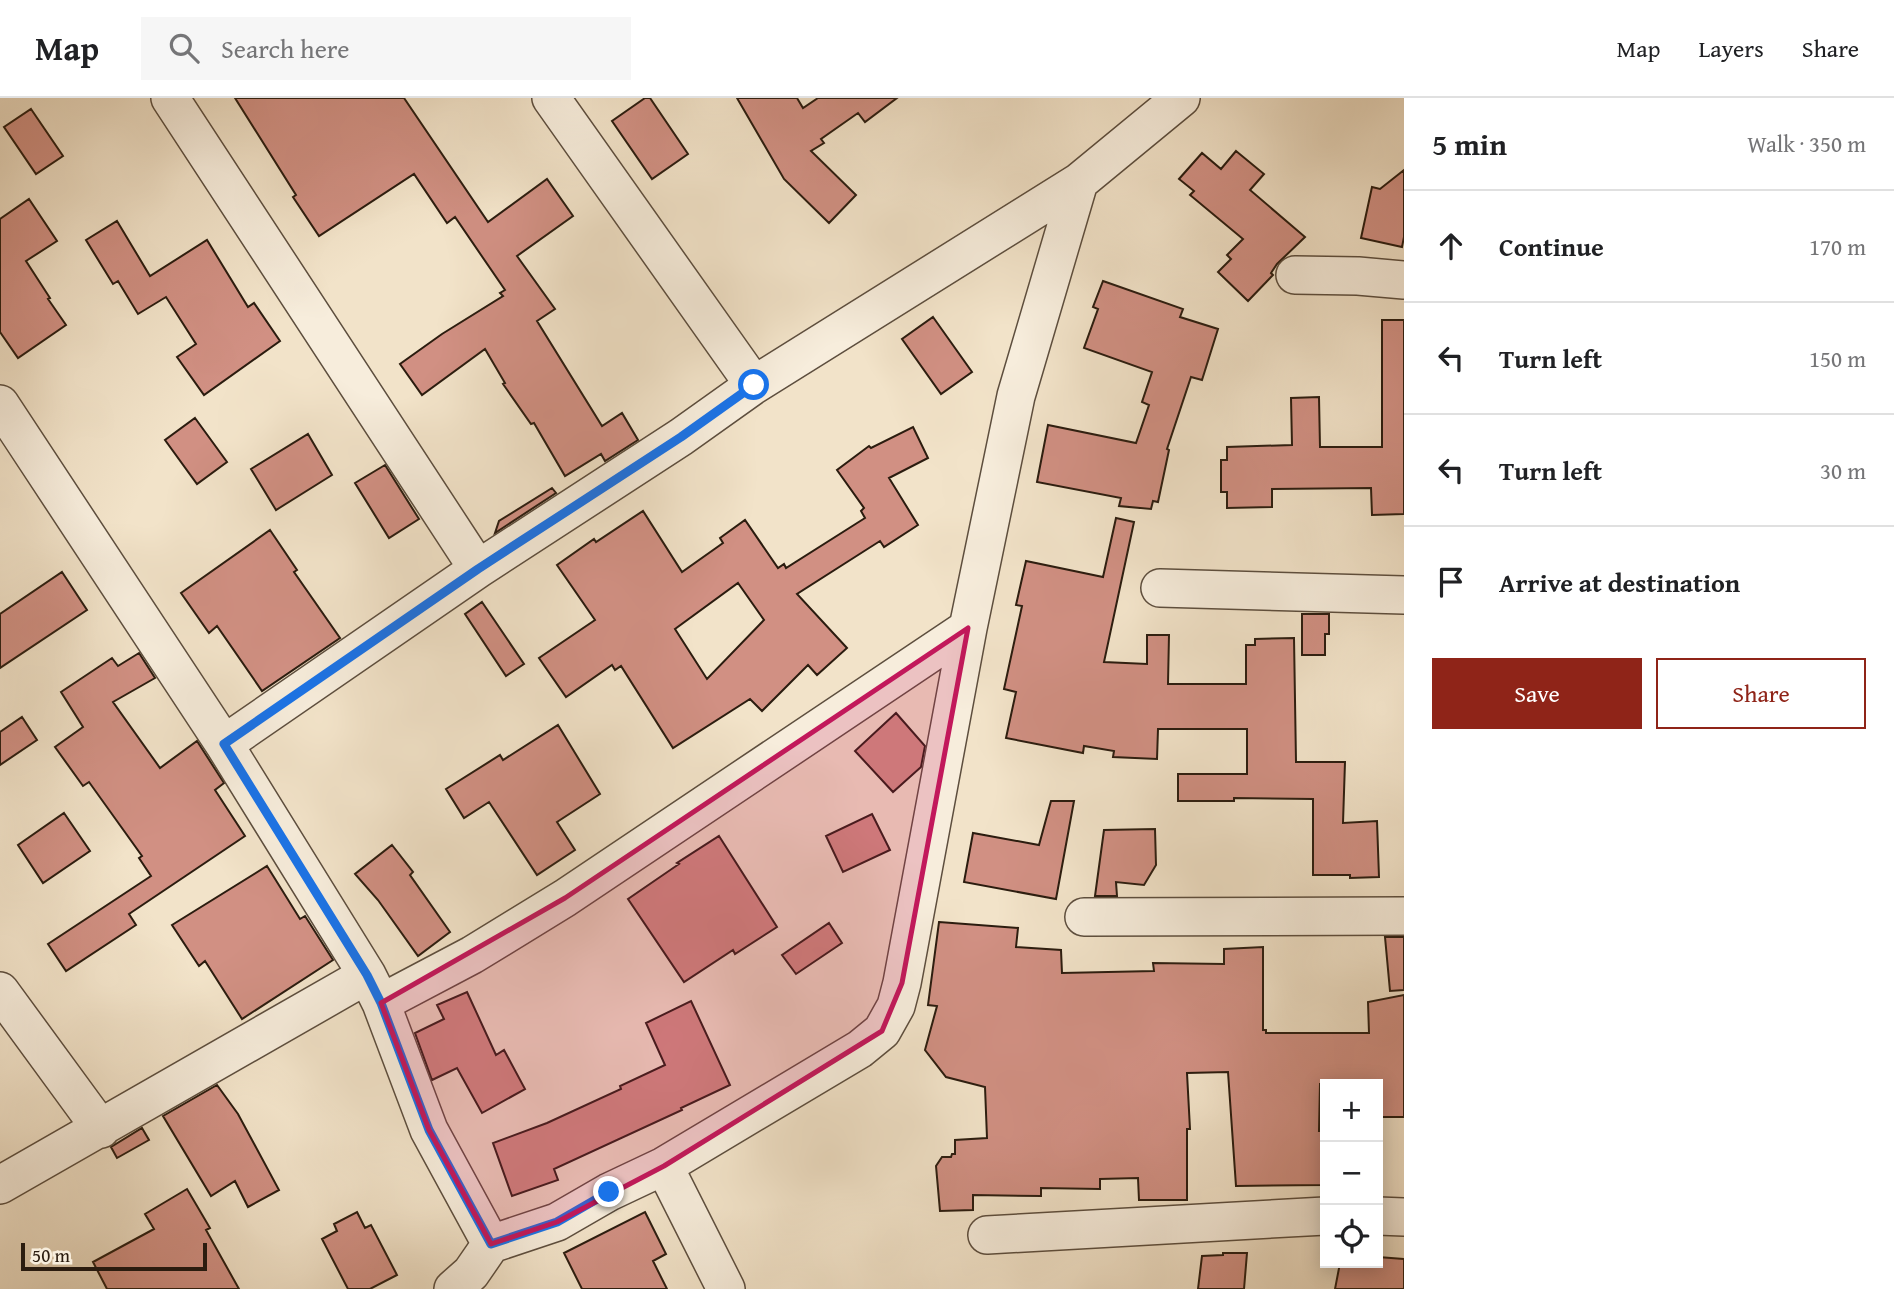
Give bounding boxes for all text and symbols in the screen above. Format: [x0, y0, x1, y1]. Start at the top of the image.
search box [141, 17, 631, 80]
text: Map [35, 24, 99, 72]
icon: search [165, 29, 203, 67]
text: Search here [221, 29, 349, 68]
text: Map [1617, 31, 1660, 66]
text: Layers [1698, 31, 1764, 66]
text: Share [1802, 31, 1859, 66]
text: 5 min [1432, 122, 1507, 166]
text: Walk · 350 m [1747, 127, 1866, 160]
icon: ahead [1432, 227, 1470, 265]
text: Continue [1499, 227, 1604, 266]
text: 170 m [1809, 230, 1866, 263]
icon: left [1432, 339, 1470, 377]
text: Turn left [1499, 339, 1602, 378]
text: 150 m [1809, 342, 1866, 375]
route start [738, 369, 769, 400]
icon: left [1432, 451, 1470, 489]
text: Turn left [1499, 451, 1602, 490]
text: 30 m [1820, 454, 1866, 487]
icon: arrive [1432, 563, 1470, 601]
text: Arrive at destination [1499, 563, 1740, 602]
button: Save [1432, 658, 1642, 729]
button: Share [1656, 658, 1866, 729]
map controls [1320, 1079, 1383, 1268]
button: + [1320, 1079, 1383, 1142]
button: − [1320, 1142, 1383, 1205]
route end [593, 1176, 624, 1207]
button: locate [1320, 1205, 1383, 1268]
scale bar [21, 1240, 206, 1272]
text: 50 m [32, 1241, 70, 1269]

